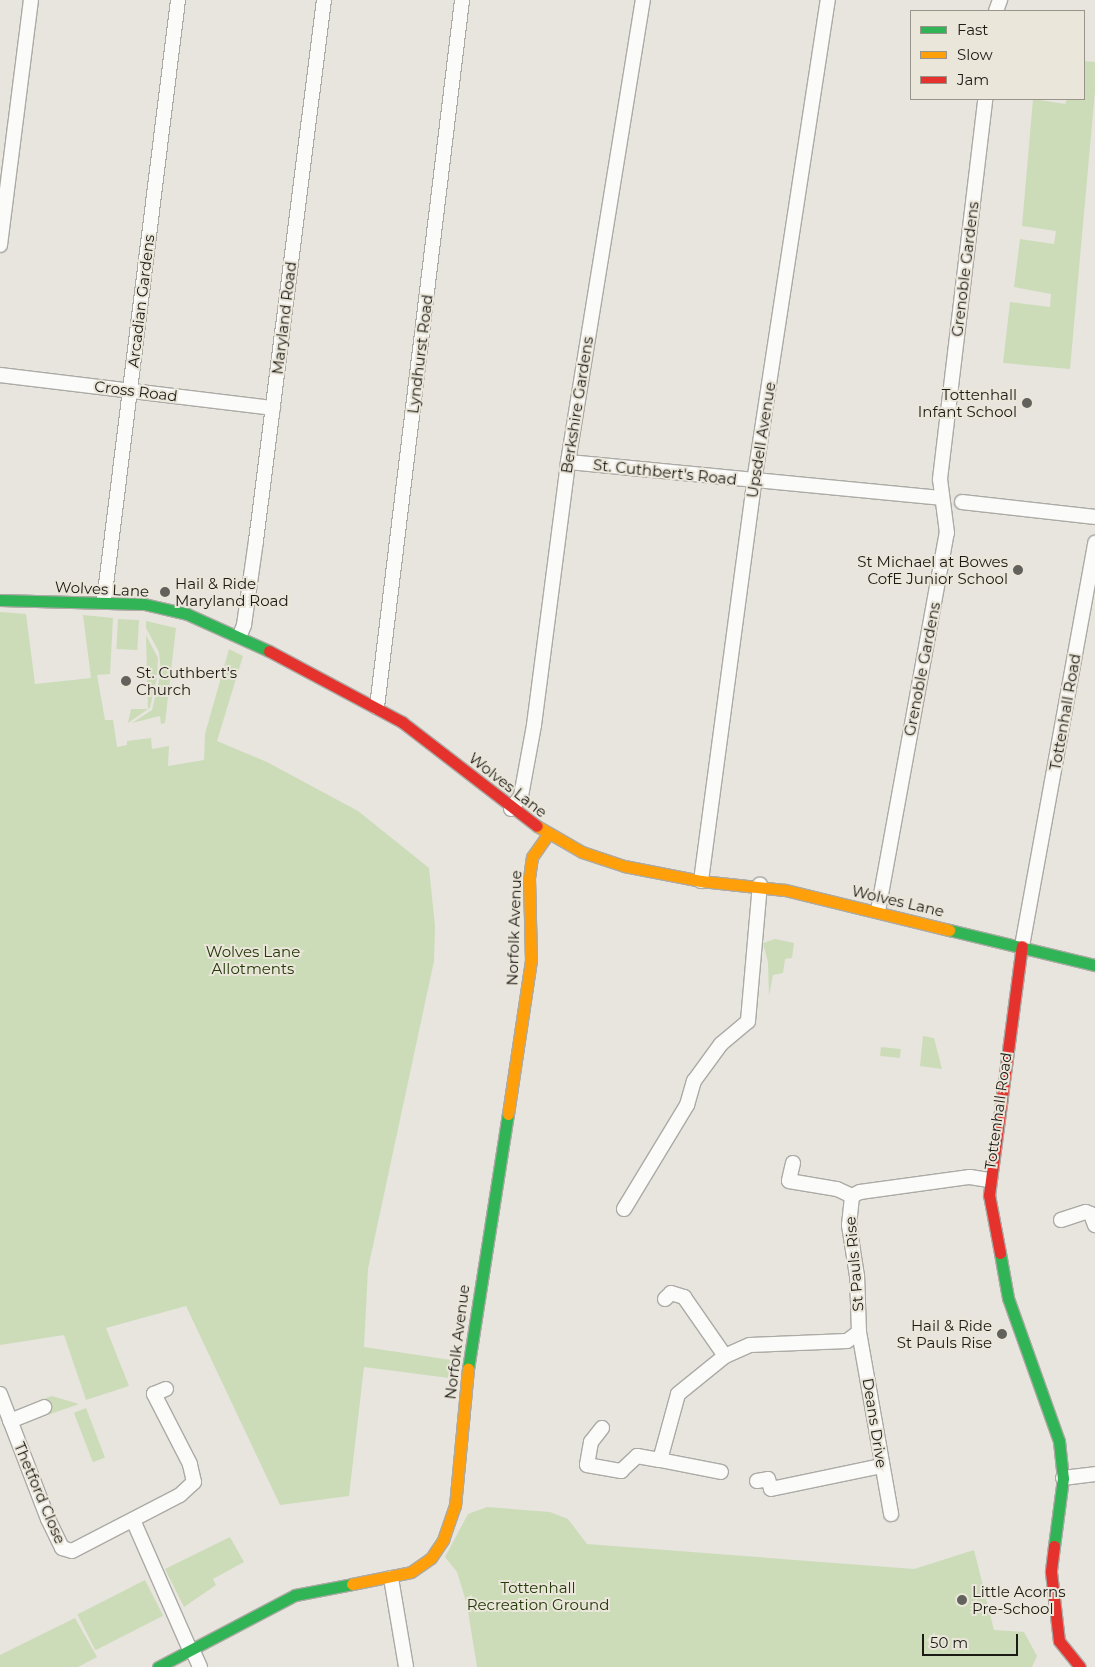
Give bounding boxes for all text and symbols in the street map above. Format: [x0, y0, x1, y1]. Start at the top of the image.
legend [910, 10, 1085, 100]
text: Fast [957, 20, 988, 39]
text: Slow [957, 45, 993, 64]
text: Jam [957, 70, 989, 89]
street label: Grenoble Gardens [948, 200, 982, 338]
street label: Arcadian Gardens [124, 233, 158, 369]
street label: Maryland Road [268, 261, 300, 375]
street label: Lyndhurst Road [404, 293, 436, 415]
street label: Berkshire Gardens [557, 335, 597, 475]
street label: Cross Road [93, 377, 179, 405]
street label: Upsdell Avenue [743, 381, 779, 499]
place label: Tottenhall Infant School [918, 385, 1017, 420]
marker: Tottenhall Infant School [1021, 397, 1033, 409]
street label: St. Cuthbert's Road [592, 456, 738, 488]
place label: St Michael at Bowes CofE Junior School [857, 552, 1008, 587]
marker: St Michael at Bowes CofE Junior School [1012, 564, 1024, 576]
place label: Hail & Ride Maryland Road [175, 574, 289, 609]
street label: Wolves Lane [54, 578, 150, 600]
marker: Hail & Ride Maryland Road [159, 586, 171, 598]
street label: Grenoble Gardens [900, 600, 944, 738]
street label: Tottenhall Road [1046, 652, 1084, 772]
place label: St. Cuthbert's Church [136, 663, 237, 698]
marker: St. Cuthbert's Church [120, 675, 132, 687]
street label: Wolves Lane [465, 749, 551, 821]
street label: Norfolk Avenue [503, 870, 525, 986]
street label: Wolves Lane [850, 882, 946, 920]
park label: Wolves Lane Allotments [206, 942, 300, 977]
street label: Tottenhall Road [981, 1051, 1015, 1171]
street label: St Pauls Rise [841, 1216, 867, 1312]
street label: Norfolk Avenue [441, 1284, 473, 1400]
place label: Hail & Ride St Pauls Rise [897, 1316, 992, 1351]
marker: Hail & Ride St Pauls Rise [996, 1328, 1008, 1340]
street label: Deans Drive [859, 1377, 891, 1469]
street label: Thetford Close [10, 1439, 70, 1547]
park label: Tottenhall Recreation Ground [467, 1578, 609, 1613]
place label: Little Acorns Pre-School [972, 1582, 1065, 1617]
marker: Little Acorns Pre-School [956, 1594, 968, 1606]
scale bar [925, 1624, 1021, 1656]
text: 50 m [930, 1633, 968, 1652]

